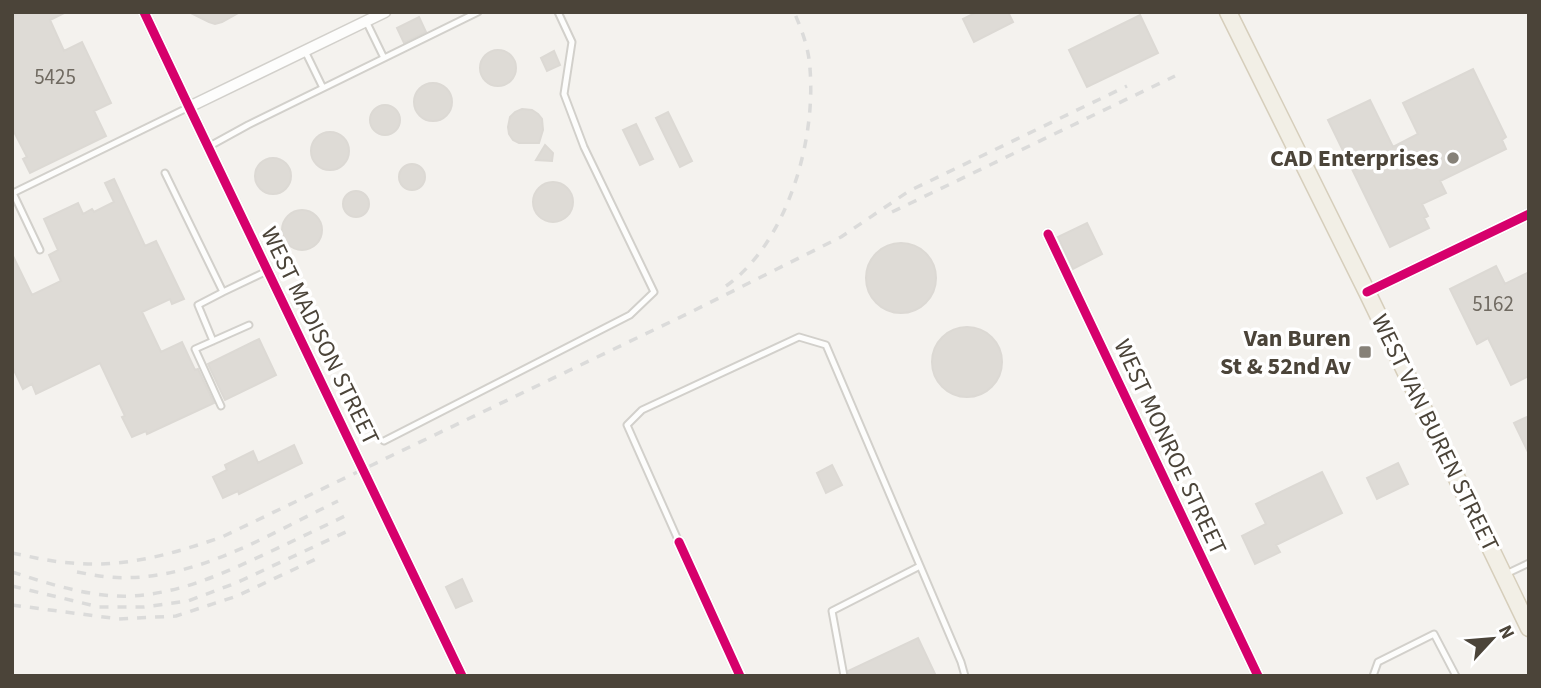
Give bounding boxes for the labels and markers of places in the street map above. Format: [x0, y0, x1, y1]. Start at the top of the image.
place label: CAD Enterprises [1270, 141, 1439, 176]
marker: CAD Enterprises [1445, 150, 1461, 166]
place label: Van Buren St & 52nd Av [1220, 321, 1351, 384]
marker: Van Buren St & 52nd Av [1357, 344, 1373, 360]

